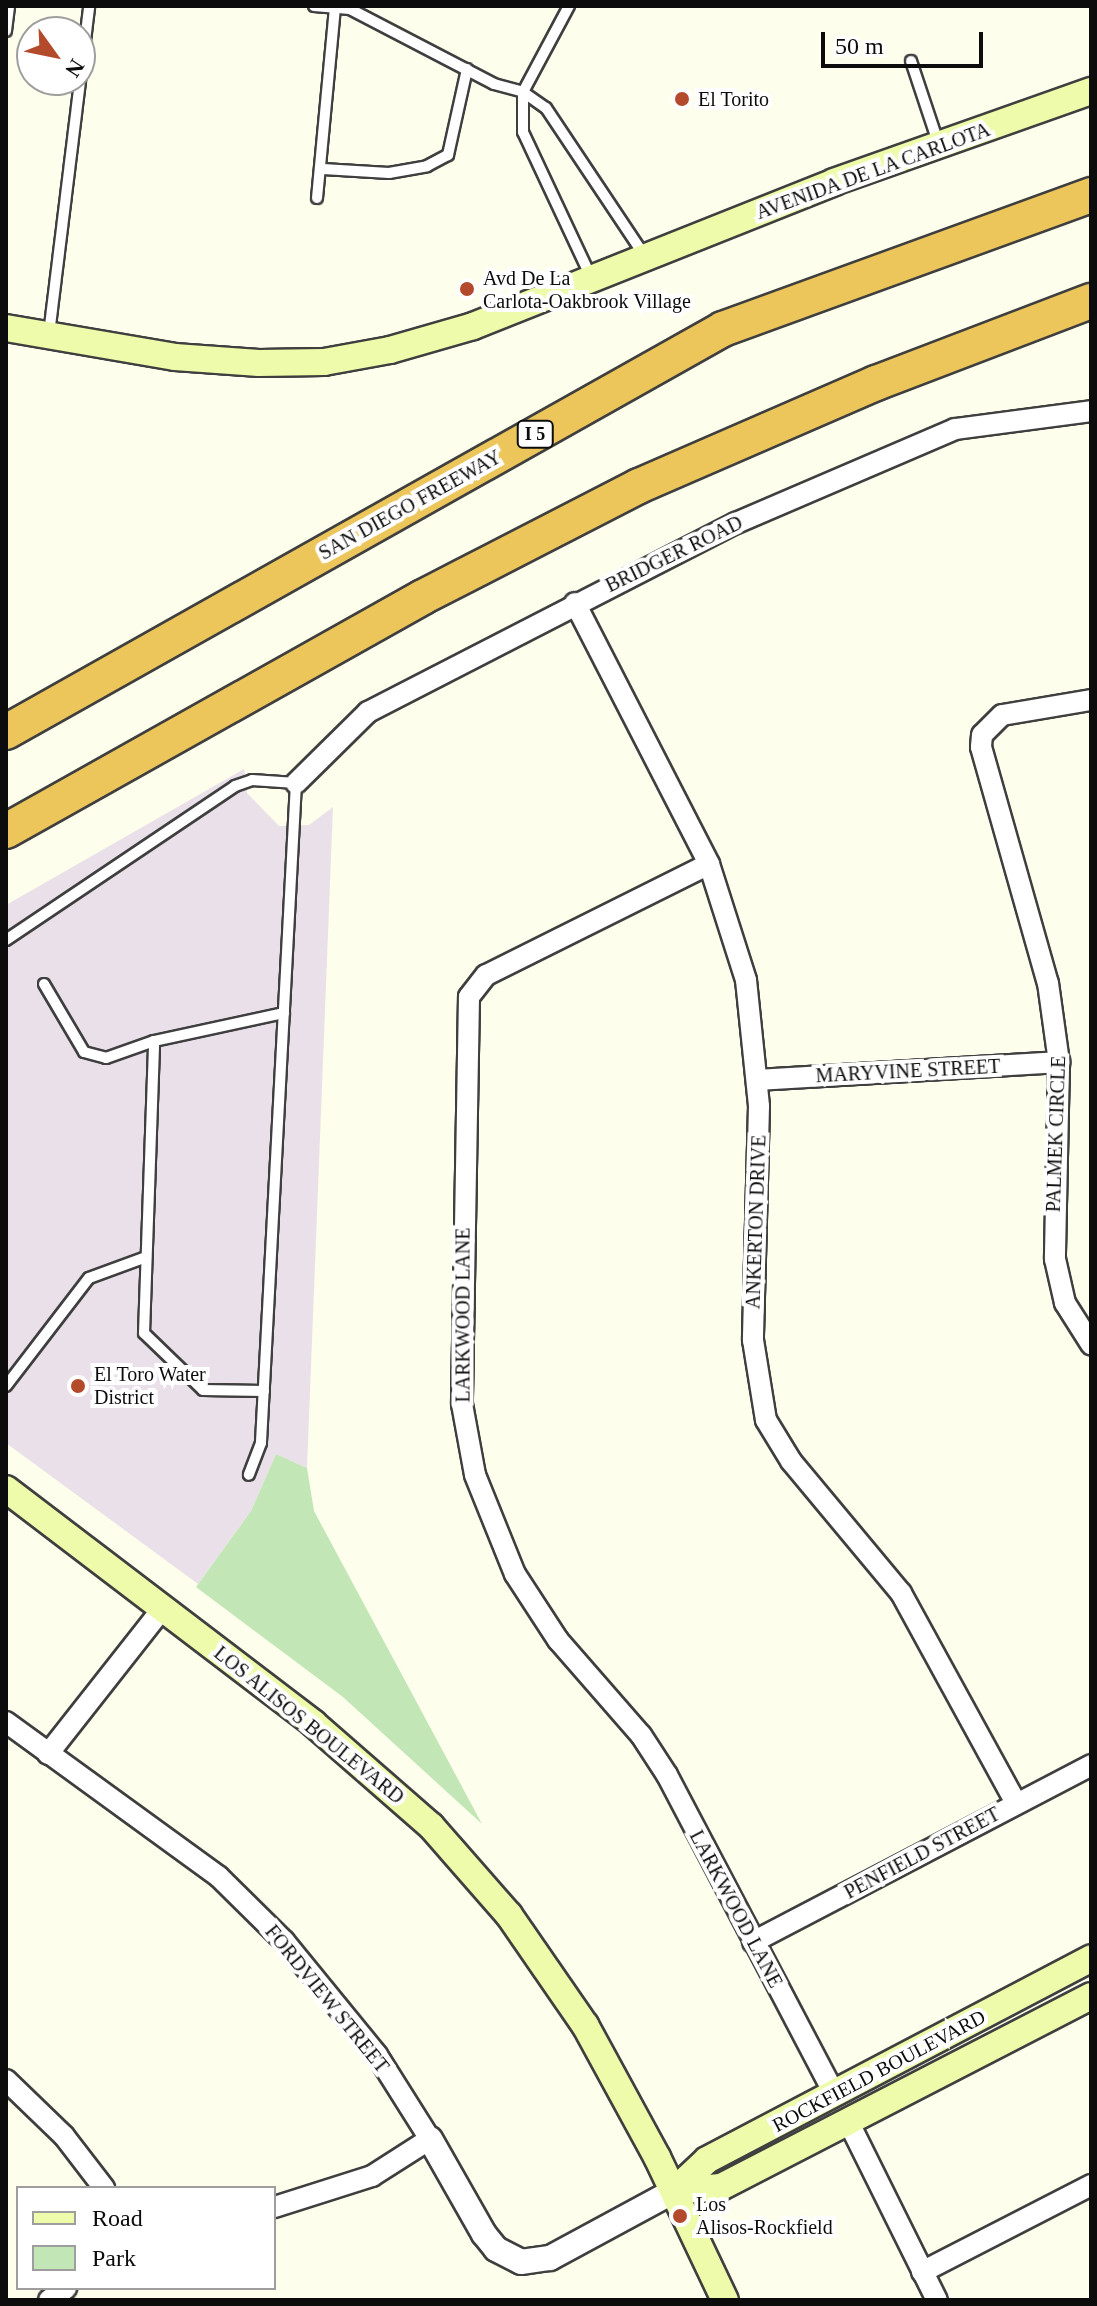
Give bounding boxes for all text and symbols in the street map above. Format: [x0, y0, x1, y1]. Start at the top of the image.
north arrow [16, 16, 96, 96]
scale bar [825, 16, 987, 66]
text: 50 m [835, 33, 884, 59]
text: N [60, 55, 90, 82]
place label: El Torito [698, 87, 769, 111]
marker: El Torito [673, 90, 691, 108]
street label: AVENIDA DE LA CARLOTA [752, 117, 994, 225]
place label: Avd De La Carlota-Oakbrook Village [483, 266, 691, 313]
marker: Avd De La Carlota-Oakbrook Village [458, 280, 476, 298]
road number: I 5 [515, 420, 555, 448]
street label: SAN DIEGO FREEWAY [315, 445, 505, 565]
street label: BRIDGER ROAD [602, 510, 746, 598]
street label: MARYVINE STREET [815, 1054, 1001, 1088]
street label: PALMEK CIRCLE [1041, 1055, 1071, 1213]
street label: ANKERTON DRIVE [741, 1134, 771, 1310]
street label: LARKWOOD LANE [451, 1228, 475, 1402]
place label: El Toro Water District [94, 1362, 206, 1409]
marker: El Toro Water District [69, 1377, 87, 1395]
street label: LOS ALISOS BOULEVARD [209, 1641, 409, 1809]
street label: PENFIELD STREET [840, 1802, 1004, 1904]
street label: LARKWOOD LANE [684, 1826, 788, 1992]
street label: FORDVIEW STREET [260, 1920, 394, 2078]
street label: ROCKFIELD BOULEVARD [768, 2005, 990, 2137]
legend [16, 2186, 276, 2290]
place label: Los Alisos-Rockfield [696, 2192, 833, 2239]
text: Road [92, 2205, 143, 2231]
marker: Los Alisos-Rockfield [671, 2207, 689, 2225]
text: Park [92, 2245, 136, 2271]

